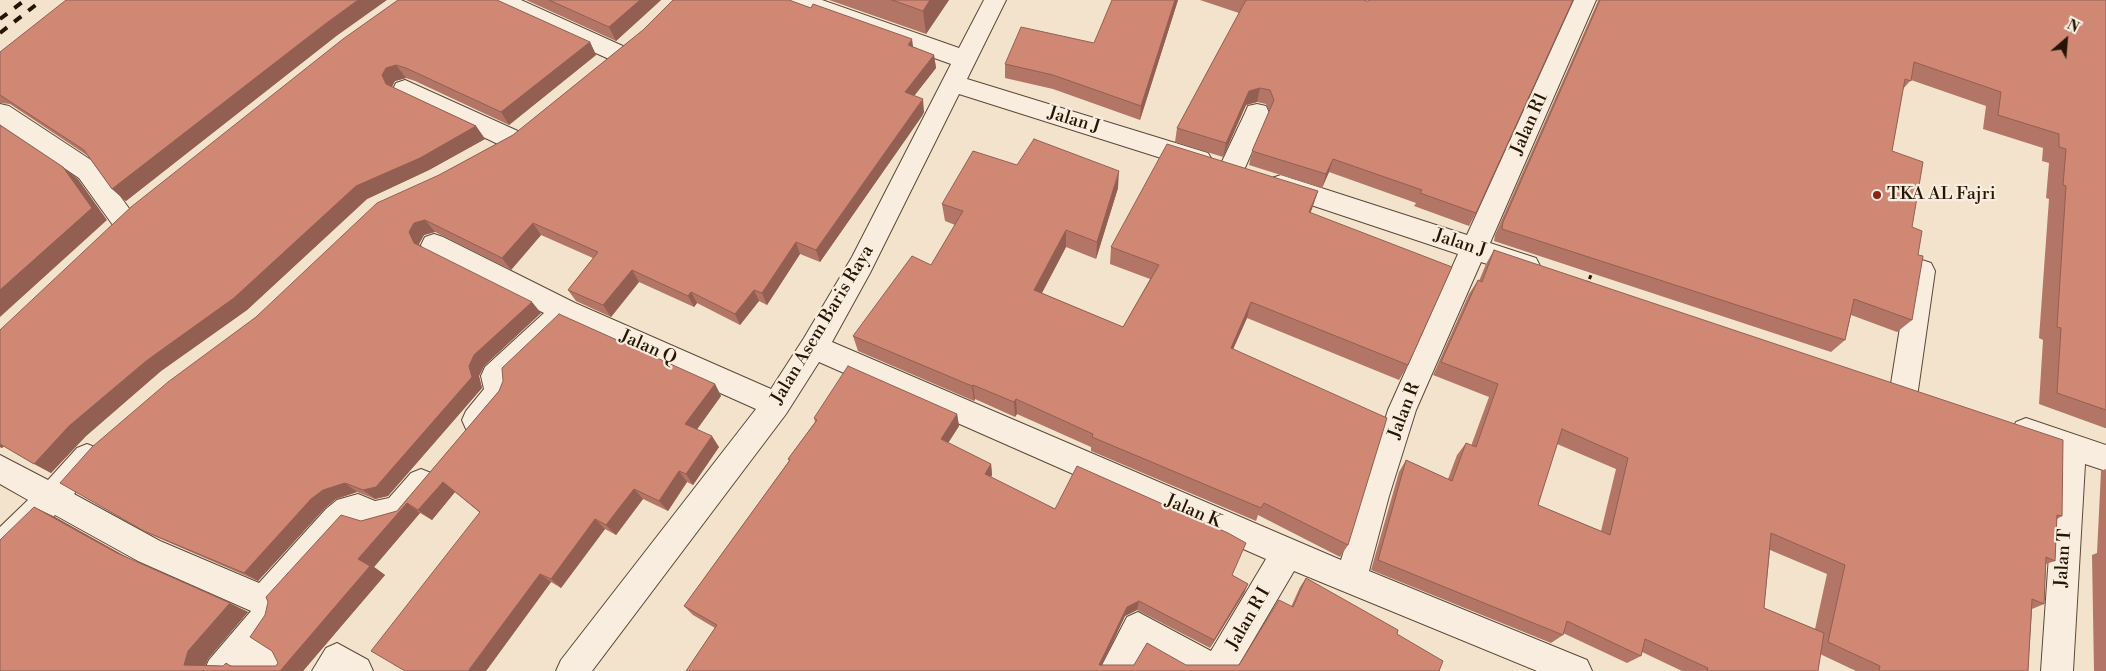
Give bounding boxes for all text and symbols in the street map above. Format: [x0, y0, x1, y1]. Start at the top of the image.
north arrow [2041, 15, 2091, 65]
text: N [2064, 16, 2082, 37]
street label: Jalan R1 [1507, 90, 1553, 158]
street label: Jalan J [1045, 103, 1103, 139]
place label: TKA AL Fajri [1887, 184, 1996, 206]
marker: TKA AL Fajri [1871, 189, 1883, 201]
street label: Jalan J [1431, 225, 1489, 263]
street label: Jalan Asem Baris Raya [767, 242, 879, 408]
street label: Jalan Q [616, 326, 680, 370]
street label: Jalan R [1385, 380, 1425, 442]
street label: Jalan K [1162, 491, 1224, 533]
street label: Jalan T [2051, 528, 2077, 588]
street label: Jalan R I [1223, 584, 1275, 654]

